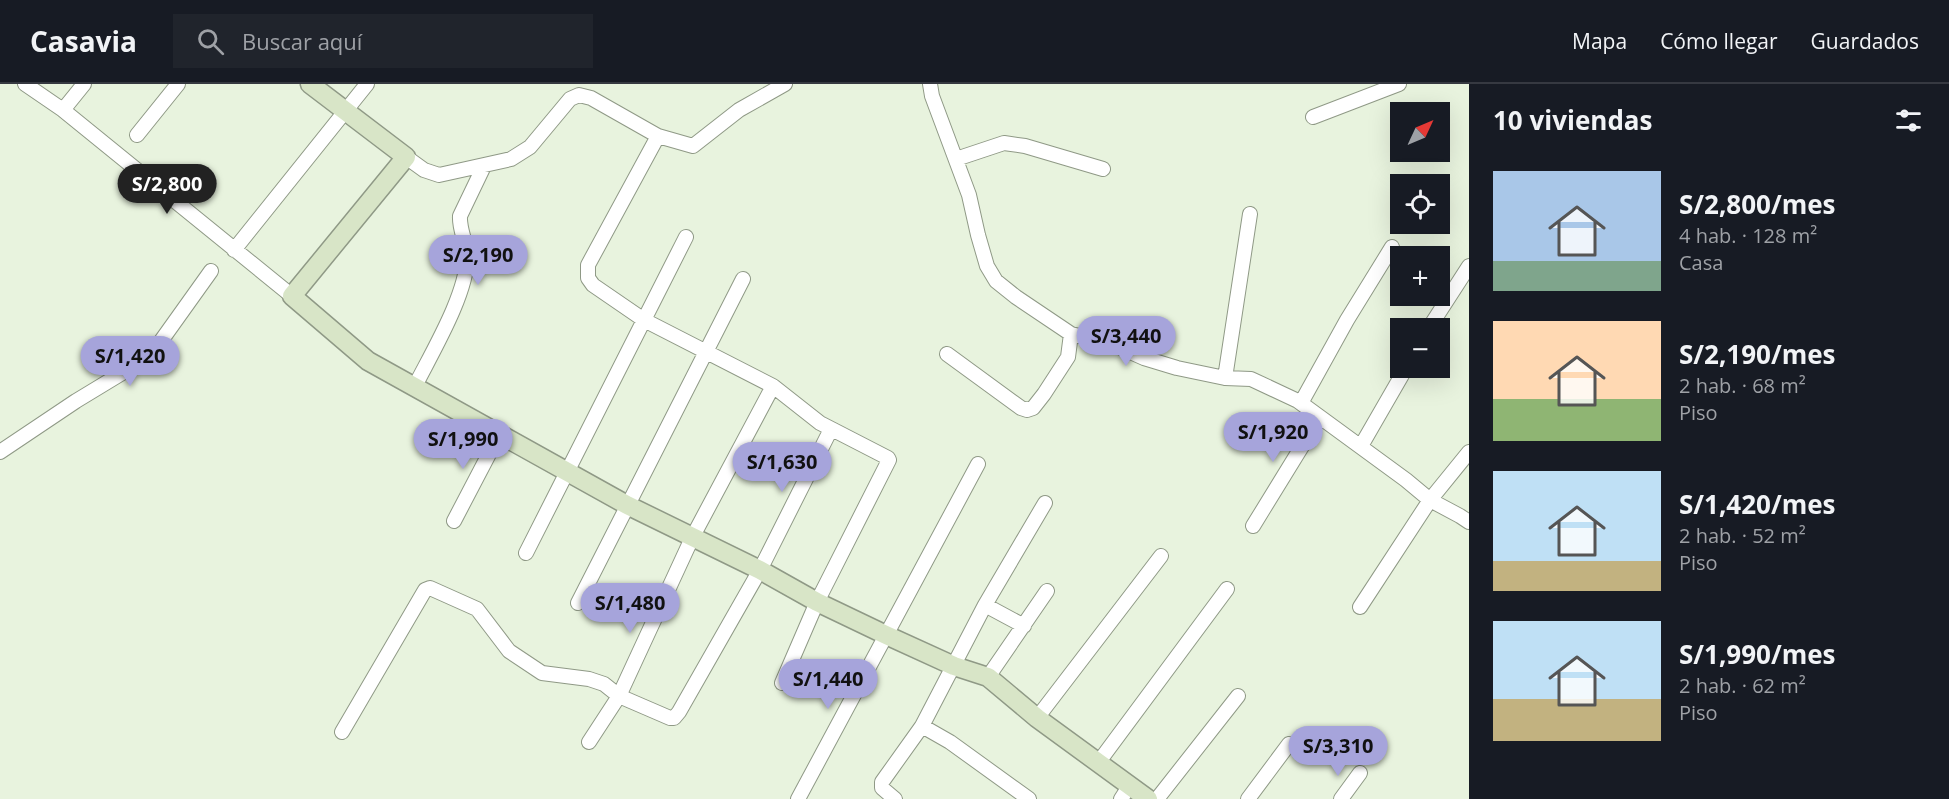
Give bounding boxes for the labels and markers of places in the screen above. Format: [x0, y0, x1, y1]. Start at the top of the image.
pin: S/2,800 [112, 164, 222, 215]
pin: S/2,190 [423, 235, 533, 286]
pin: S/3,440 [1071, 316, 1181, 367]
pin: S/1,420 [75, 336, 185, 387]
pin: S/1,920 [1218, 412, 1328, 463]
pin: S/1,990 [408, 419, 518, 470]
pin: S/1,630 [727, 442, 837, 493]
pin: S/1,480 [575, 583, 685, 634]
pin: S/1,440 [773, 659, 883, 710]
pin: S/3,310 [1283, 726, 1393, 777]

